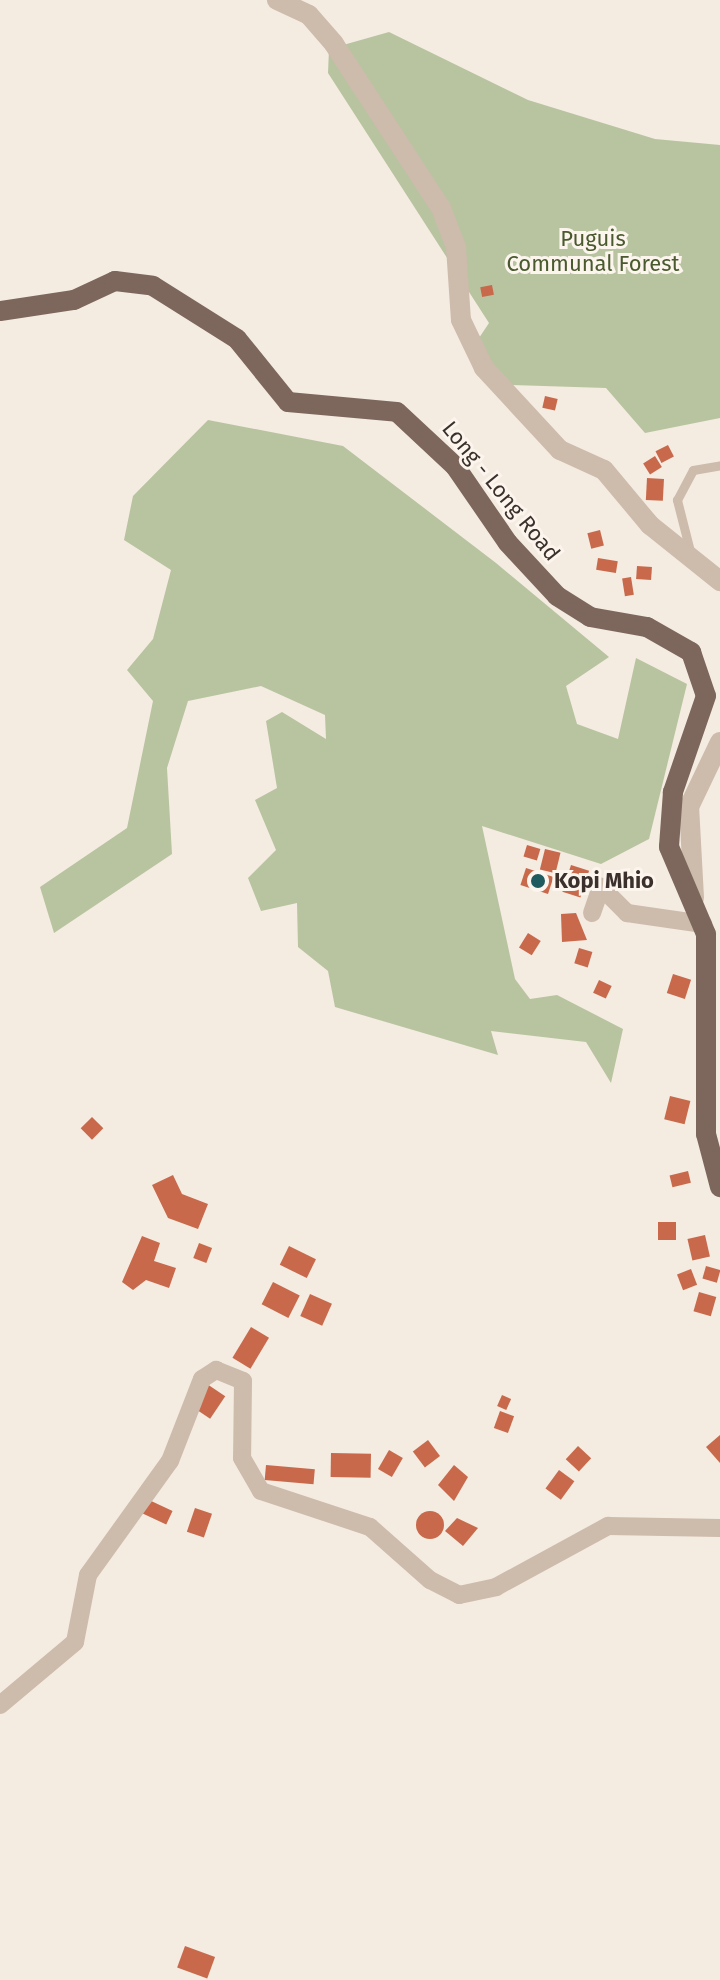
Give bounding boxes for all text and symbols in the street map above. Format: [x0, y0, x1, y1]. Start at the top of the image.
park label: Puguis Communal Forest [506, 225, 680, 276]
street label: Long - Long Road [437, 416, 565, 566]
place label: Kopi Mhio [554, 868, 654, 894]
marker: Kopi Mhio [529, 872, 547, 890]

